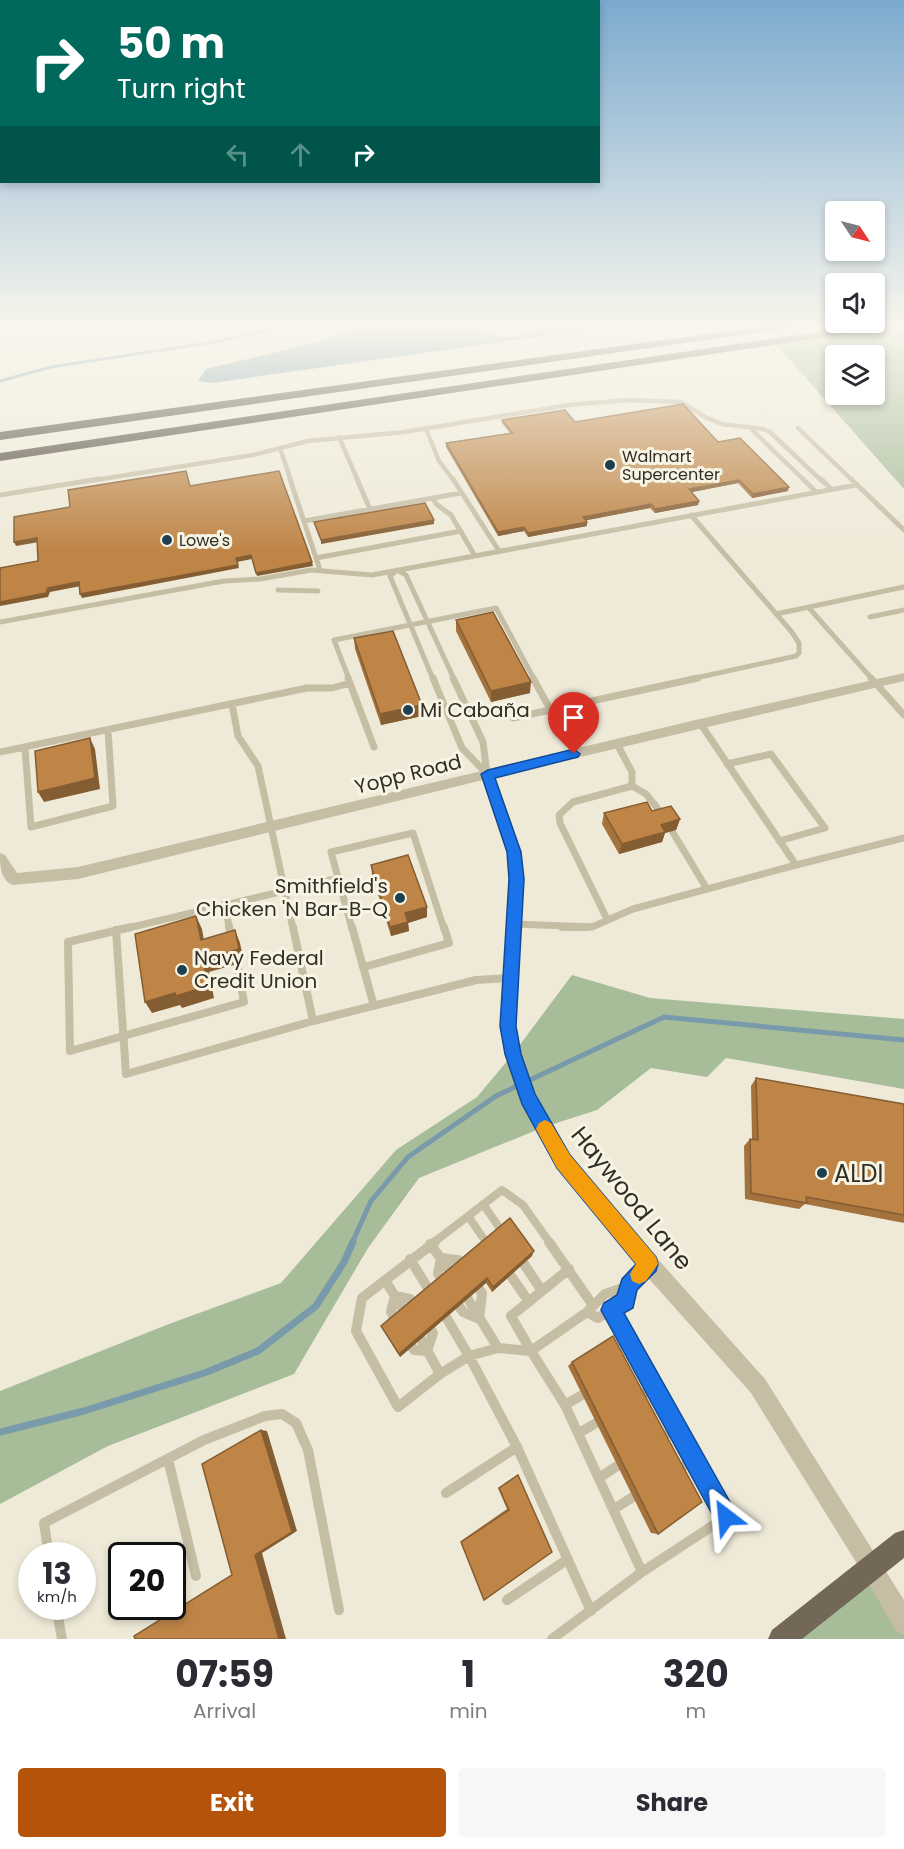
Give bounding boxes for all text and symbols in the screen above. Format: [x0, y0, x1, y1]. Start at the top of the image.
text: 50 m [117, 14, 225, 73]
icon: right [18, 24, 96, 102]
text: Turn right [117, 70, 246, 107]
icon: left [221, 138, 254, 171]
icon: ahead [284, 138, 317, 171]
icon: right [347, 138, 380, 171]
north arrow [825, 201, 885, 261]
map controls [825, 201, 885, 405]
button: sound [825, 273, 885, 333]
button: layers [825, 345, 885, 405]
place label: Walmart Supercenter [622, 445, 720, 486]
marker: Walmart Supercenter [603, 458, 617, 472]
place label: Lowe's [179, 529, 230, 552]
marker: Lowe's [160, 533, 174, 547]
pin [548, 692, 599, 754]
place label: Mi Cabaña [420, 696, 530, 724]
icon: arrive [557, 701, 590, 734]
marker: Mi Cabaña [401, 703, 415, 717]
street label: Yopp Road [352, 747, 464, 801]
place label: Smithfield's Chicken 'N Bar-B-Q [196, 872, 388, 923]
marker: Smithfield's Chicken 'N Bar-B-Q [393, 891, 407, 905]
place label: Navy Federal Credit Union [194, 944, 324, 995]
marker: Navy Federal Credit Union [175, 963, 189, 977]
street label: Haywood Lane [564, 1119, 700, 1277]
place label: ALDI [834, 1157, 883, 1190]
marker: ALDI [815, 1166, 829, 1180]
position arrow [694, 1485, 758, 1549]
speed limit sign: 20 [108, 1542, 186, 1620]
text: 13 [42, 1552, 72, 1595]
text: km/h [37, 1586, 77, 1607]
text: 07:59 [175, 1649, 274, 1700]
text: 1 [462, 1649, 475, 1700]
text: 320 [663, 1649, 729, 1700]
text: Arrival [193, 1697, 256, 1725]
text: min [449, 1697, 487, 1725]
text: m [685, 1697, 706, 1725]
button: Exit [18, 1768, 446, 1837]
button: Share [458, 1768, 886, 1837]

